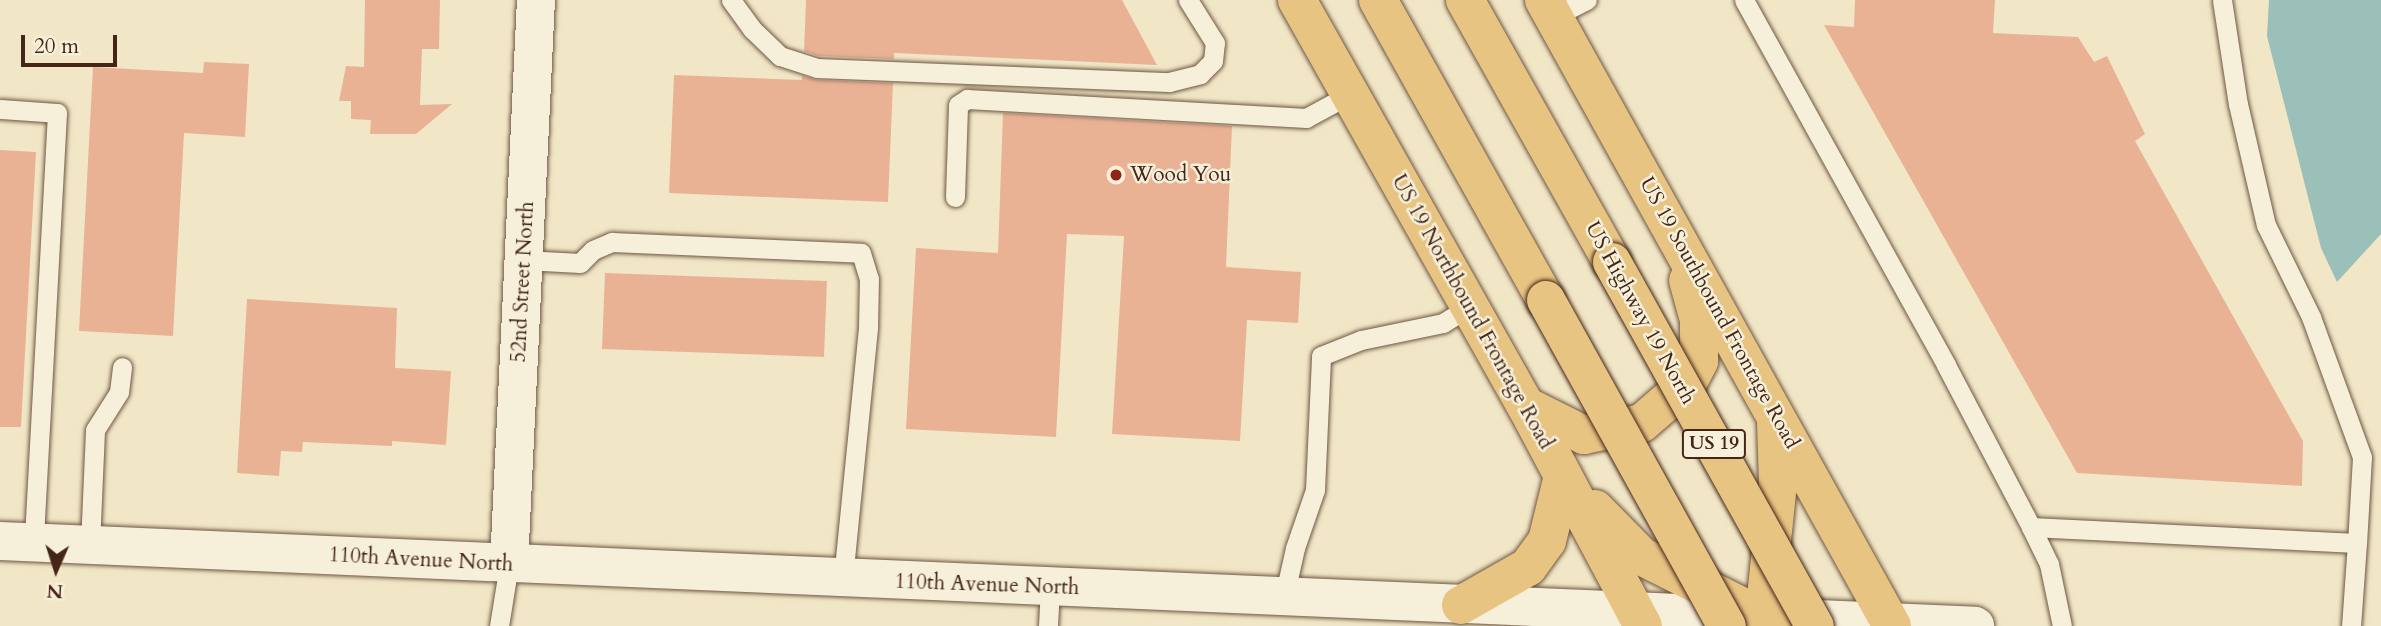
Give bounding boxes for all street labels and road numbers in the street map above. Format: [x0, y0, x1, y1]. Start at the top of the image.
street label: US 19 Northbound Frontage Road [1386, 170, 1558, 454]
street label: US 19 Southbound Frontage Road [1634, 173, 1804, 453]
street label: 52nd Street North [506, 201, 540, 363]
street label: US Highway 19 North [1579, 217, 1701, 409]
road number: US 19 [1681, 428, 1747, 460]
street label: 110th Avenue North [328, 543, 514, 577]
street label: 110th Avenue North [894, 569, 1080, 601]

